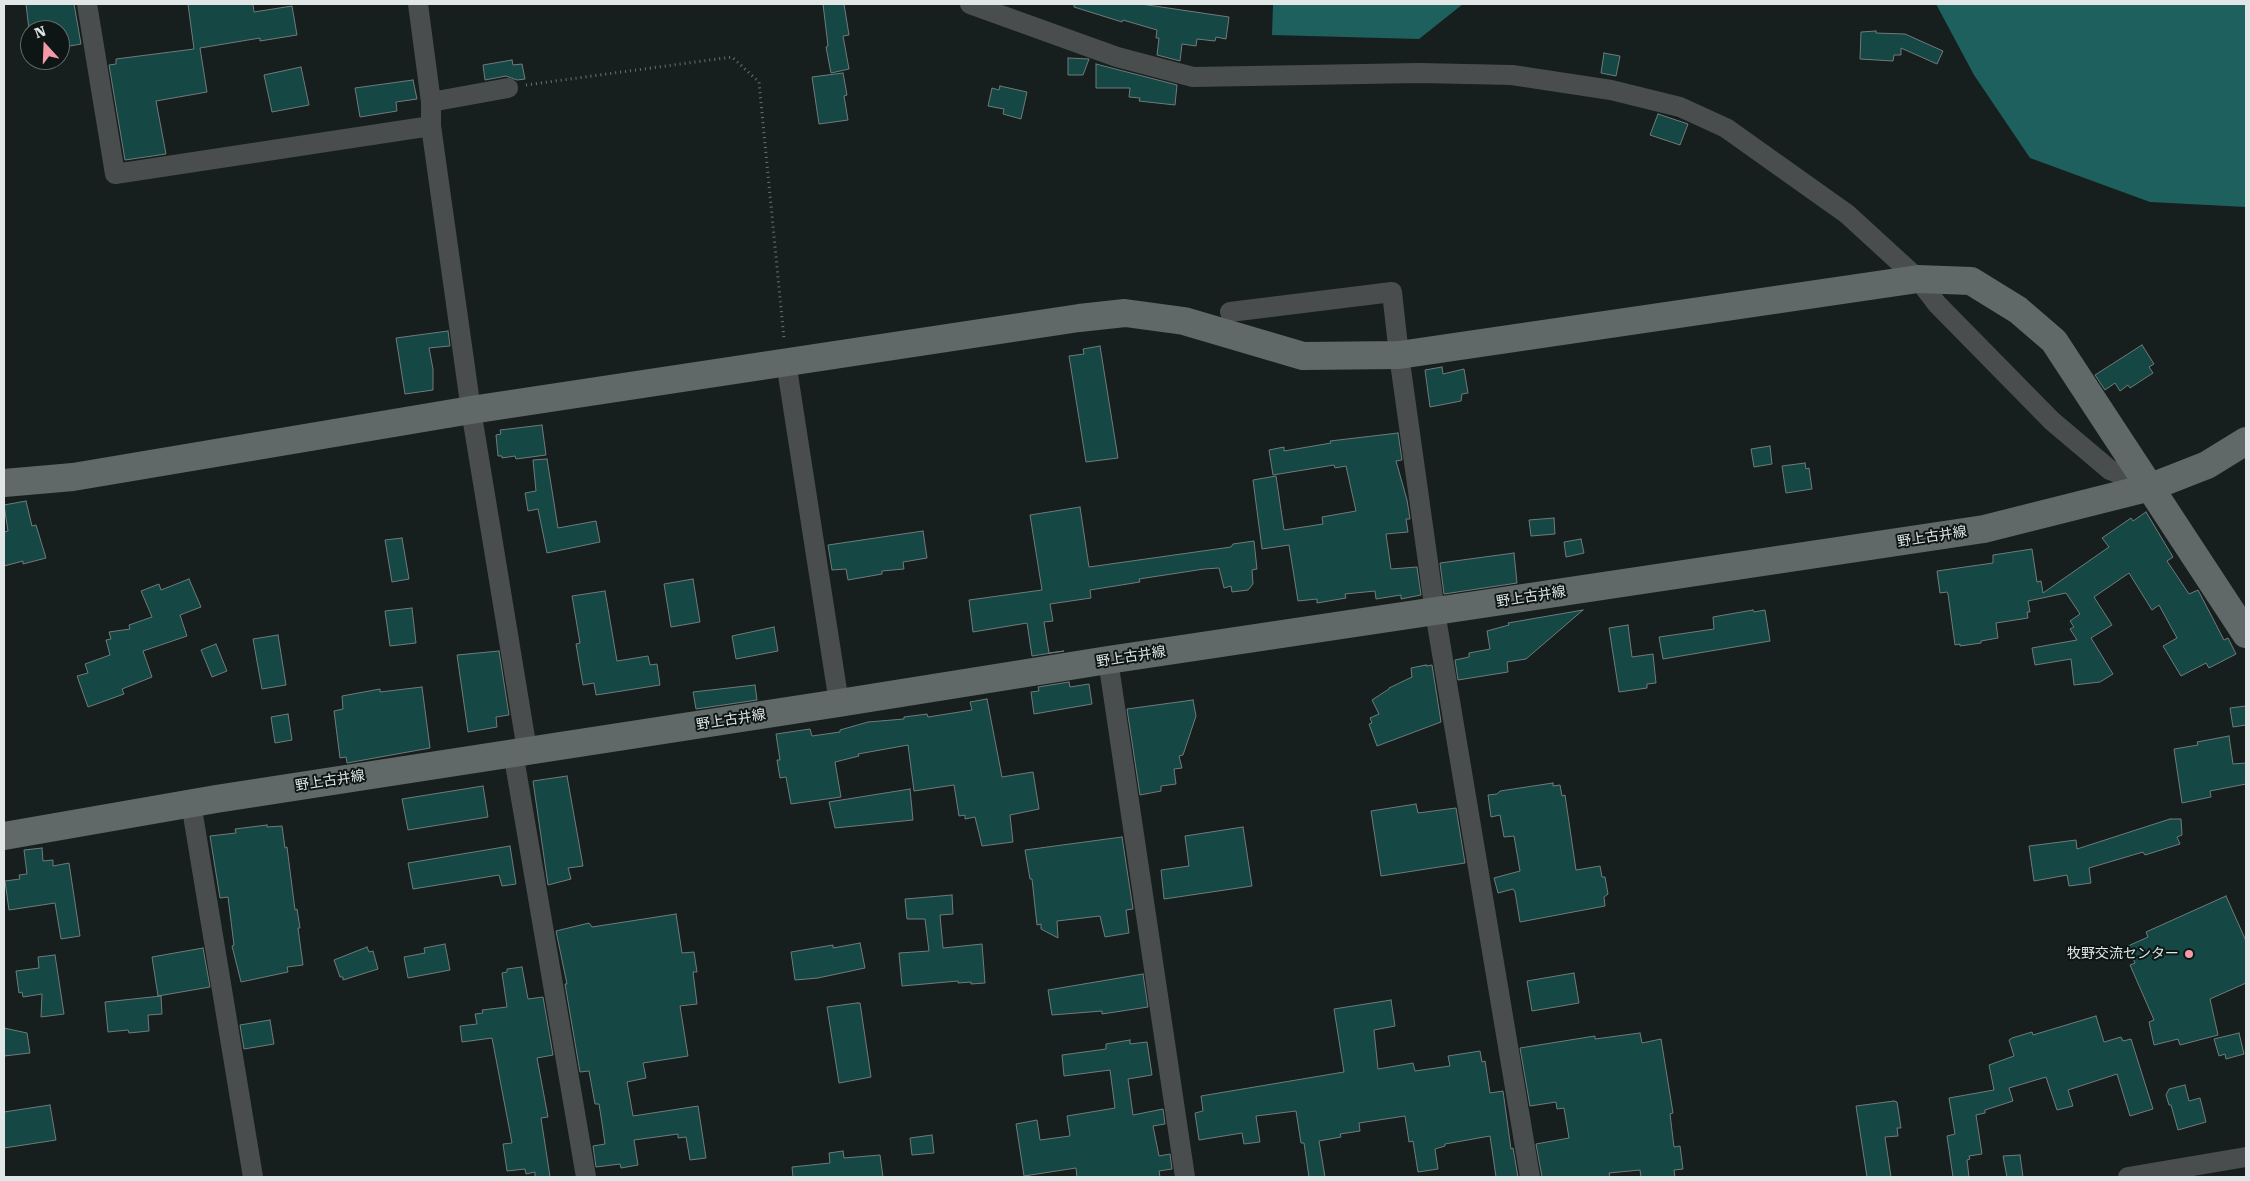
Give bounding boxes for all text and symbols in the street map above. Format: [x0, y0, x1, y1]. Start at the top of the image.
north arrow [20, 20, 70, 70]
text: N [32, 22, 48, 41]
street label: 野上古井線 [1896, 523, 1968, 551]
street label: 野上古井線 [1495, 583, 1567, 611]
street label: 野上古井線 [1095, 643, 1167, 671]
street label: 野上古井線 [695, 706, 767, 734]
street label: 野上古井線 [294, 767, 366, 795]
place label: 牧野交流センター [2067, 946, 2179, 962]
marker: 牧野交流センター [2183, 948, 2195, 960]

